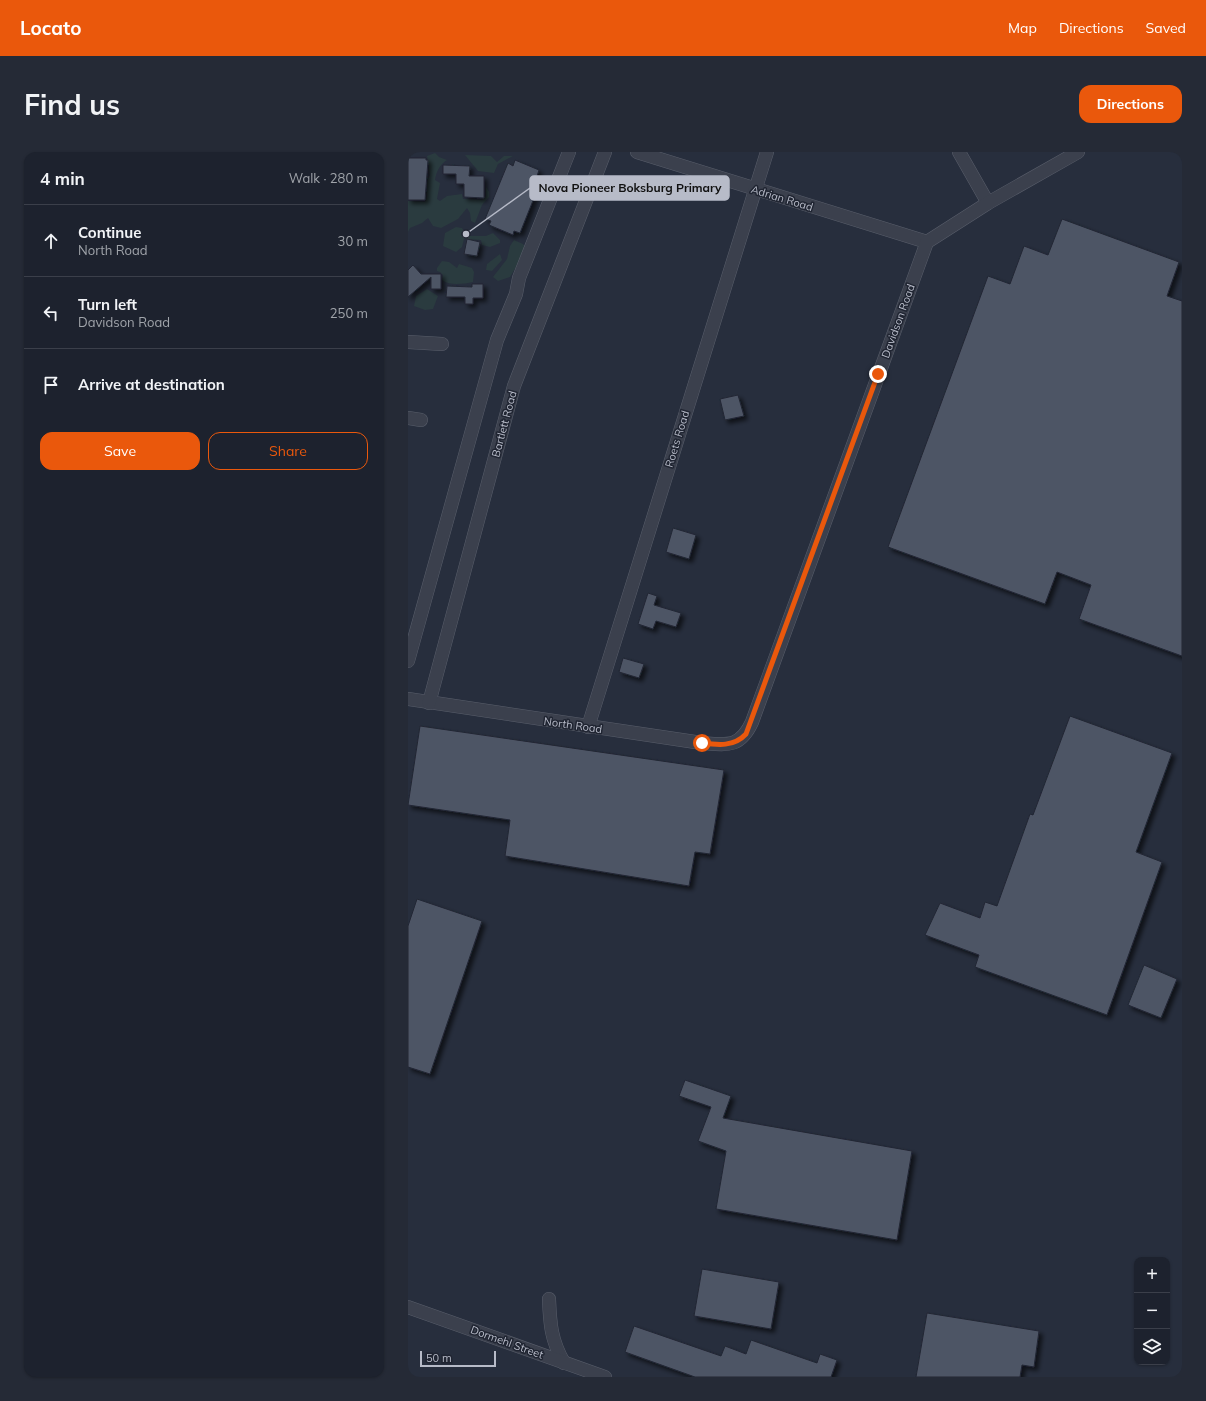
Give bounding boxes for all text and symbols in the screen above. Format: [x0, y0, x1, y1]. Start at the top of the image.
text: Locato [20, 16, 81, 40]
text: Map [1008, 19, 1037, 37]
text: Directions [1059, 19, 1124, 37]
text: Saved [1146, 19, 1186, 37]
button: Directions [1079, 85, 1182, 123]
text: Find us [24, 87, 120, 122]
text: 4 min [40, 168, 85, 189]
text: Walk · 280 m [289, 170, 368, 186]
callout: Nova Pioneer Boksburg Primary [530, 176, 729, 200]
text: Nova Pioneer Boksburg Primary [538, 180, 722, 195]
street label: Adrian Road [749, 182, 815, 214]
text: Continue [78, 223, 141, 242]
icon: ahead [40, 230, 62, 252]
text: 30 m [338, 233, 368, 249]
text: North Road [78, 242, 148, 258]
street label: Davidson Road [878, 282, 918, 360]
text: Turn left [78, 295, 137, 314]
icon: left [40, 302, 62, 324]
text: 250 m [330, 305, 368, 321]
text: Davidson Road [78, 314, 170, 330]
route end [869, 365, 887, 383]
icon: arrive [40, 374, 62, 396]
text: Arrive at destination [78, 375, 225, 394]
street label: Bartlett Road [488, 389, 520, 459]
street label: Roets Road [662, 409, 692, 469]
button: Save [40, 432, 200, 470]
button: Share [208, 432, 368, 470]
street label: North Road [543, 714, 603, 736]
route start [693, 734, 711, 752]
map controls [1134, 1257, 1170, 1365]
button: + [1134, 1257, 1170, 1293]
button: − [1134, 1293, 1170, 1329]
street label: Dormehl Street [469, 1322, 545, 1362]
button: layers [1134, 1329, 1170, 1365]
scale bar [420, 1349, 496, 1368]
text: 50 m [426, 1351, 452, 1365]

